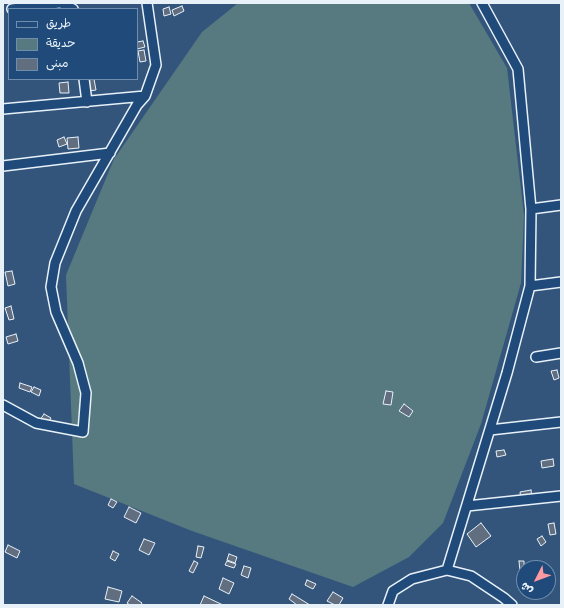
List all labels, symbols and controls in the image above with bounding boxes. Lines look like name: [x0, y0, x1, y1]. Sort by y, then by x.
legend: [8, 8, 138, 80]
text: طريق: [46, 18, 71, 32]
text: حديقة: [46, 38, 75, 52]
text: مبنى: [46, 58, 69, 72]
north arrow: [516, 560, 556, 600]
text: ش: [519, 579, 536, 596]

